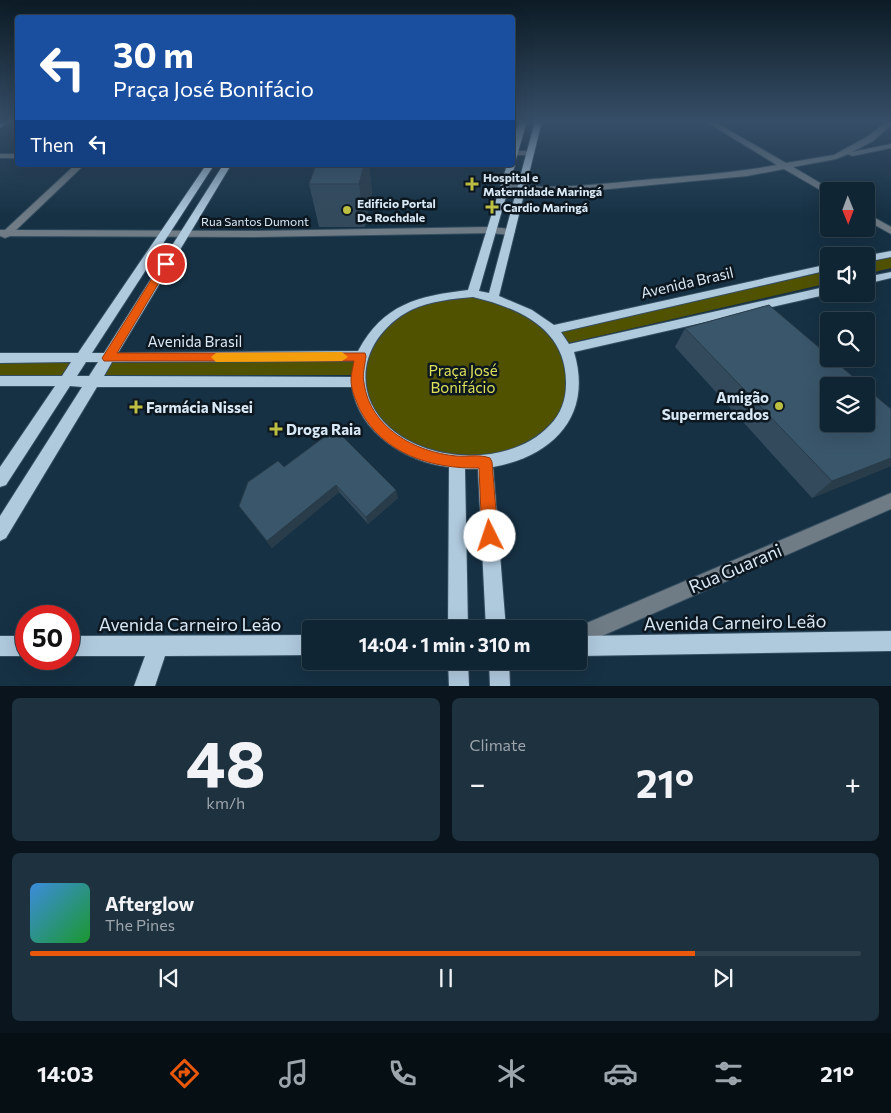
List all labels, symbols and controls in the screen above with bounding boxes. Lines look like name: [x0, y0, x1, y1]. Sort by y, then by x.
text: 30 m: [113, 32, 194, 75]
icon: left: [30, 35, 95, 100]
text: Praça José Bonifácio: [113, 75, 314, 102]
icon: left: [84, 130, 112, 158]
text: Then: [30, 133, 74, 156]
place label: Hospital e Maternidade Maringá: [483, 170, 602, 198]
marker: Hospital e Maternidade Maringá: [465, 177, 479, 191]
north arrow: [820, 182, 875, 238]
map controls: [820, 182, 875, 432]
place label: Edificio Portal De Rochdale: [357, 196, 436, 224]
marker: Cardio Maringá: [485, 200, 499, 214]
place label: Cardio Maringá: [503, 200, 588, 214]
marker: Edificio Portal De Rochdale: [341, 204, 353, 216]
street label: Rua Santos Dumont: [201, 214, 309, 228]
pin: [145, 243, 187, 285]
button: sound: [820, 247, 875, 302]
icon: arrive: [152, 250, 180, 278]
street label: Avenida Brasil: [639, 263, 735, 301]
button: search: [820, 312, 875, 367]
street label: Avenida Brasil: [148, 332, 242, 350]
park label: Praça José Bonifácio: [428, 361, 498, 396]
button: layers: [820, 377, 875, 432]
place label: Amigão Supermercados: [662, 388, 769, 423]
place label: Farmácia Nissei: [146, 398, 253, 416]
marker: Amigão Supermercados: [773, 400, 785, 412]
marker: Farmácia Nissei: [130, 401, 142, 413]
place label: Droga Raia: [286, 420, 361, 438]
marker: Droga Raia: [270, 423, 282, 435]
position arrow: [463, 509, 515, 561]
street label: Rua Guarani: [685, 539, 785, 597]
speed limit sign: 50: [15, 605, 80, 670]
street label: Avenida Carneiro Leão: [643, 609, 827, 635]
street label: Avenida Carneiro Leão: [99, 613, 281, 635]
text: 14:04 · 1 min · 310 m: [359, 633, 530, 656]
text: 48: [186, 721, 266, 800]
text: Climate: [470, 735, 526, 754]
text: 21°: [636, 759, 694, 806]
text: −: [470, 766, 485, 800]
text: +: [845, 766, 861, 800]
text: km/h: [206, 793, 245, 812]
text: Afterglow: [105, 892, 194, 915]
text: The Pines: [105, 915, 175, 934]
icon: previous: [155, 964, 183, 992]
icon: pause: [432, 964, 460, 992]
icon: next: [709, 964, 737, 992]
icon: directions: [167, 1056, 202, 1091]
icon: music: [276, 1056, 311, 1091]
icon: phone: [385, 1056, 420, 1091]
icon: climate: [494, 1056, 529, 1091]
icon: car: [603, 1056, 638, 1091]
icon: filters: [711, 1056, 746, 1091]
text: 14:03: [37, 1060, 93, 1087]
text: 21°: [820, 1060, 854, 1087]

